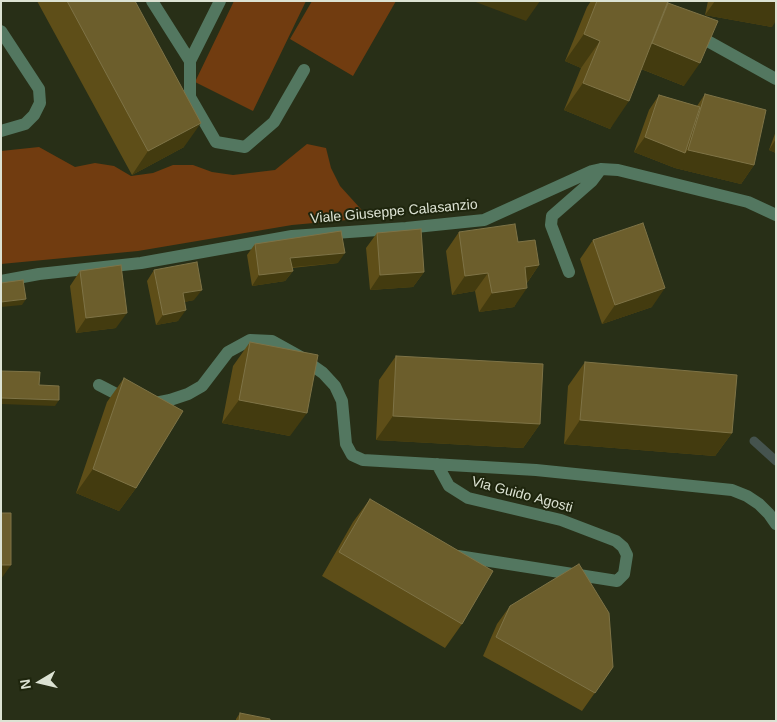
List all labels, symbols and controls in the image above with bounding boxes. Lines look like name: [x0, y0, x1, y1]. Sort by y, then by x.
street label: Viale Giuseppe Calasanzio: [310, 196, 478, 228]
street label: Via Guido Agosti: [470, 473, 574, 517]
north arrow: [15, 657, 65, 707]
text: N: [16, 678, 34, 691]

